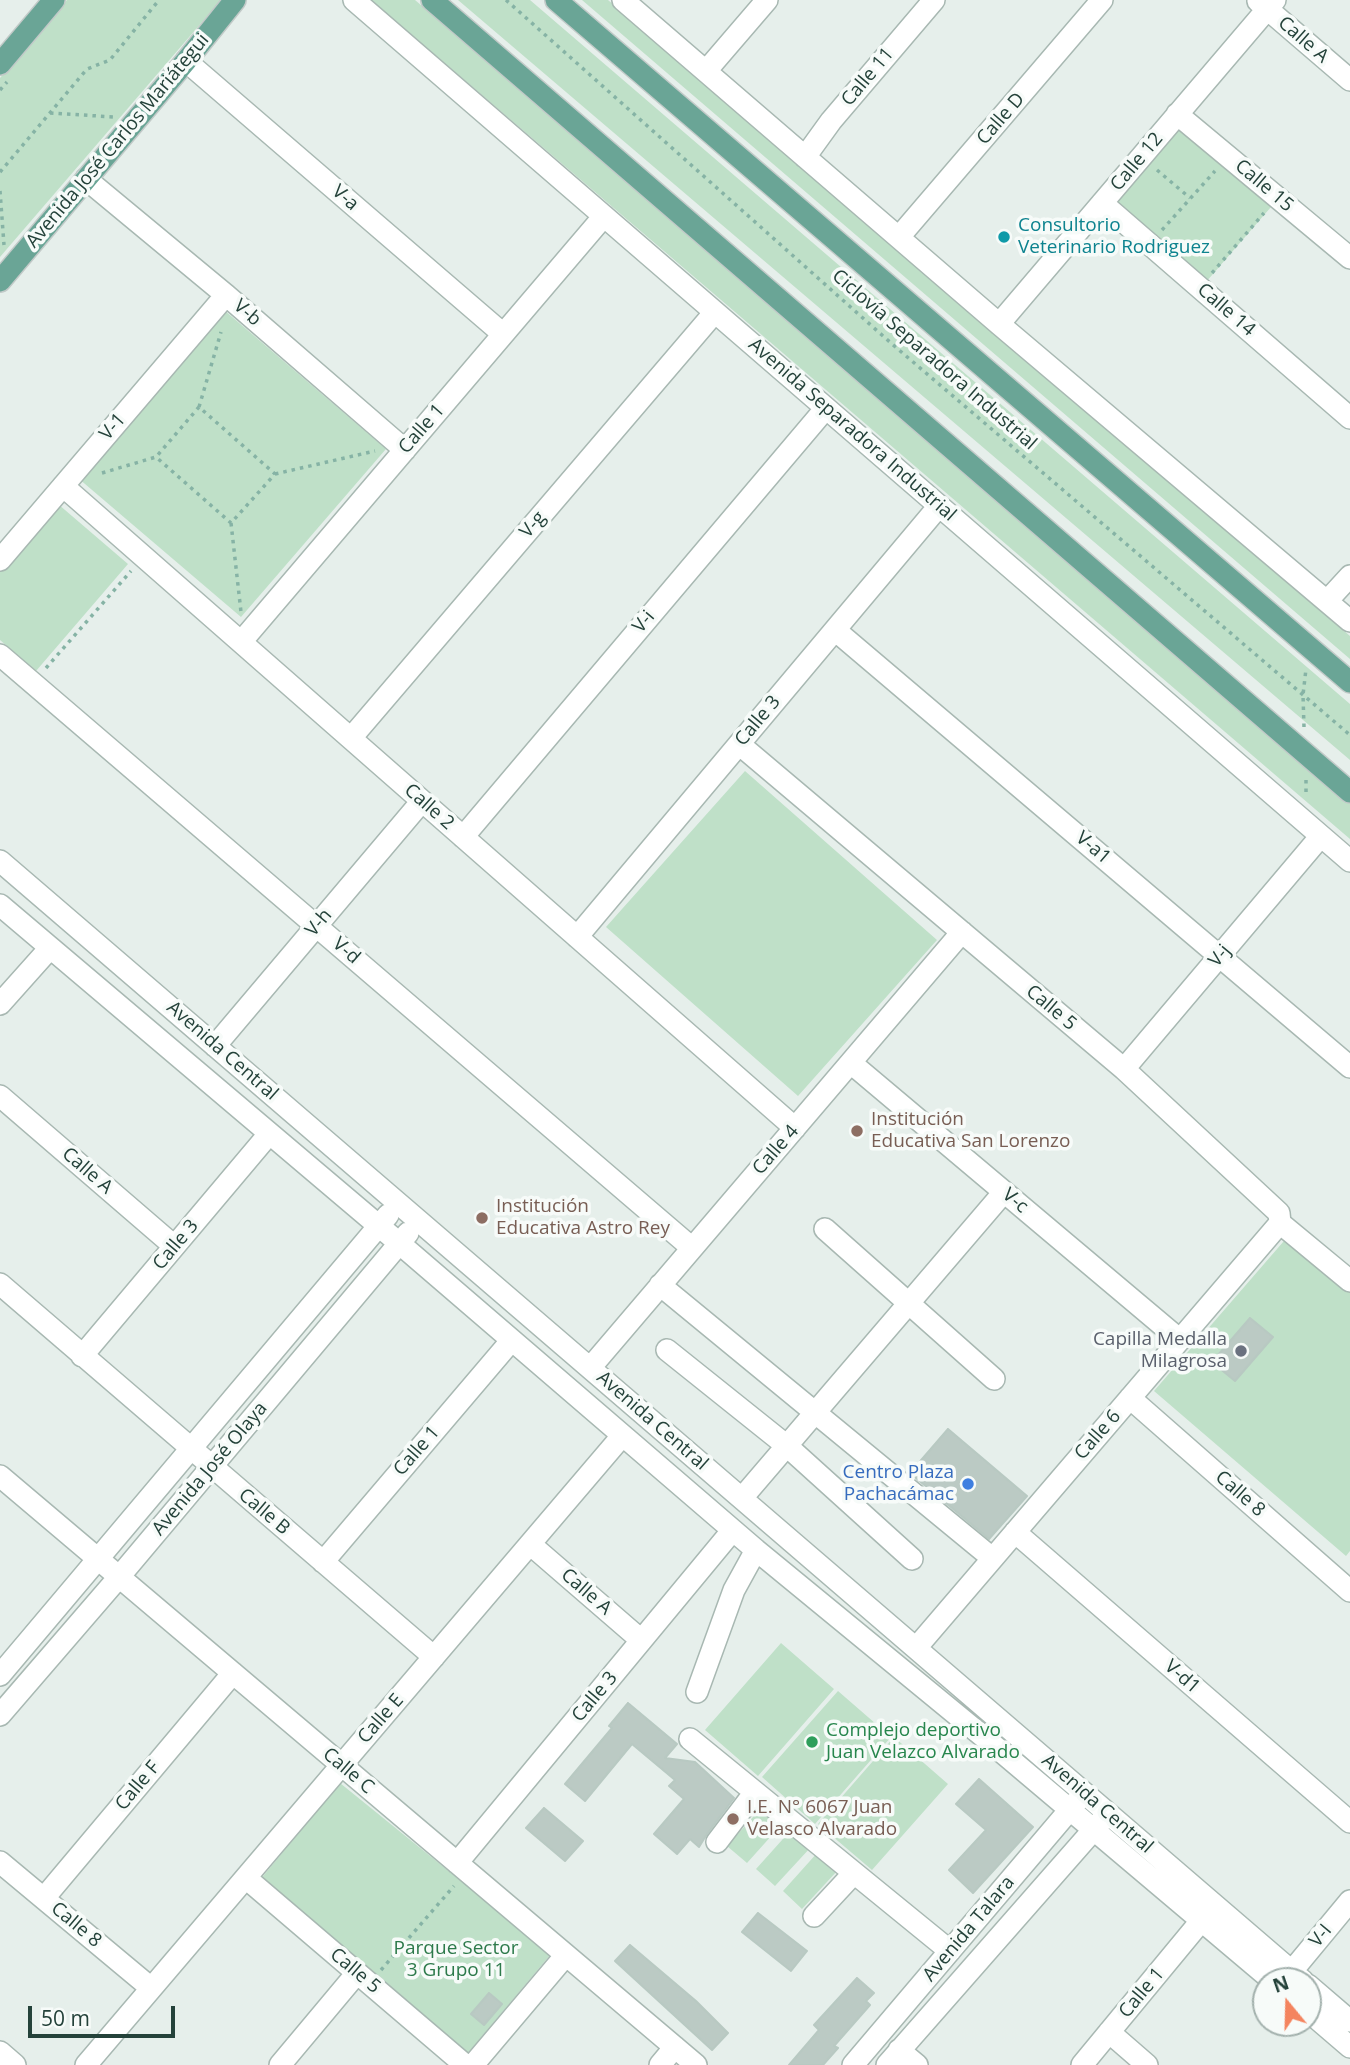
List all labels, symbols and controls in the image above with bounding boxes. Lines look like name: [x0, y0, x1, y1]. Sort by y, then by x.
street label: Calle A: [1273, 12, 1333, 68]
street label: Avenida José Carlos Mariátegui: [22, 29, 214, 253]
street label: Calle 11: [837, 43, 899, 111]
street label: Calle D: [972, 88, 1030, 150]
street label: Calle 12: [1106, 128, 1168, 196]
street label: Calle 15: [1230, 155, 1298, 217]
street label: V-a: [327, 180, 363, 216]
place label: Consultorio Veterinario Rodriguez: [1018, 215, 1210, 259]
marker: Consultorio Veterinario Rodriguez: [996, 229, 1012, 245]
street label: Ciclovía Separadora Industrial: [827, 265, 1041, 455]
street label: Calle 14: [1192, 279, 1260, 341]
street label: V-b: [229, 295, 265, 331]
street label: Avenida Separadora Industrial: [744, 334, 960, 526]
street label: Calle 1: [394, 399, 450, 459]
street label: V-1: [95, 409, 131, 445]
street label: V-g: [515, 507, 551, 543]
street label: V-i: [628, 606, 660, 638]
street label: Calle 3: [730, 691, 786, 751]
street label: Calle 2: [399, 779, 459, 835]
street label: V-a1: [1071, 827, 1115, 869]
street label: V-h: [301, 905, 337, 941]
street label: V-d: [328, 933, 364, 969]
street label: V-j: [1204, 940, 1236, 972]
street label: Calle 5: [1021, 980, 1081, 1036]
street label: Avenida Central: [162, 996, 282, 1106]
place label: Institución Educativa San Lorenzo: [871, 1109, 1070, 1153]
street label: Calle 4: [748, 1120, 804, 1180]
marker: Institución Educativa San Lorenzo: [849, 1123, 865, 1139]
street label: Calle A: [57, 1143, 117, 1199]
street label: V-c: [998, 1184, 1032, 1218]
place label: Institución Educativa Astro Rey: [496, 1196, 670, 1240]
marker: Institución Educativa Astro Rey: [474, 1210, 490, 1226]
street label: Calle 3: [148, 1215, 204, 1275]
place label: Capilla Medalla Milagrosa: [1093, 1329, 1227, 1373]
marker: Capilla Medalla Milagrosa: [1233, 1343, 1249, 1359]
street label: Avenida Central: [592, 1366, 712, 1476]
street label: Avenida José Olaya: [148, 1398, 272, 1540]
street label: Calle 6: [1070, 1405, 1126, 1465]
street label: Calle 1: [389, 1421, 445, 1481]
place label: Centro Plaza Pachacámac: [843, 1462, 954, 1506]
street label: Calle 8: [1210, 1466, 1270, 1522]
marker: Centro Plaza Pachacámac: [960, 1476, 976, 1492]
street label: Calle B: [234, 1484, 294, 1540]
street label: Calle A: [556, 1564, 616, 1620]
street label: V-d1: [1159, 1655, 1205, 1699]
street label: Calle 3: [567, 1667, 623, 1727]
street label: Calle E: [353, 1690, 409, 1748]
place label: Complejo deportivo Juan Velazco Alvarado: [826, 1720, 1020, 1764]
marker: Complejo deportivo Juan Velazco Alvarado: [804, 1734, 820, 1750]
street label: Calle C: [318, 1743, 378, 1799]
street label: Avenida Central: [1037, 1749, 1157, 1859]
street label: Calle F: [111, 1757, 165, 1815]
place label: I.E. N° 6067 Juan Velasco Alvarado: [747, 1797, 897, 1841]
marker: I.E. N° 6067 Juan Velasco Alvarado: [725, 1811, 741, 1827]
street label: Avenida Talara: [918, 1872, 1020, 1986]
street label: Calle 8: [46, 1897, 106, 1953]
street label: V-I: [1305, 1920, 1337, 1952]
park label: Parque Sector 3 Grupo 11: [394, 1938, 518, 1982]
street label: Calle 5: [325, 1943, 385, 1999]
street label: Calle 1: [1114, 1963, 1170, 2023]
north arrow: [1252, 1967, 1322, 2037]
text: N: [1269, 1969, 1292, 1999]
scale bar: [32, 1992, 178, 2036]
text: 50 m: [41, 2004, 90, 2032]

